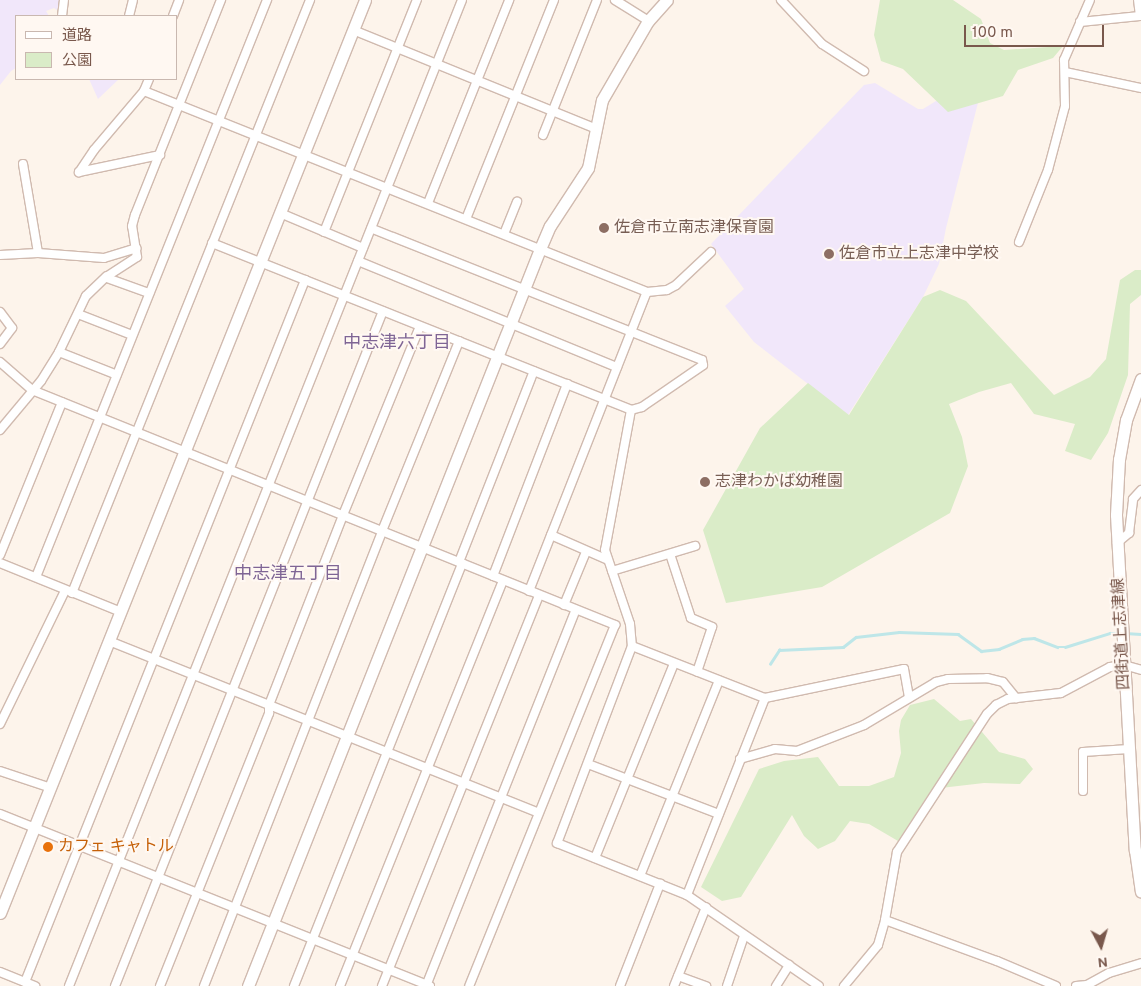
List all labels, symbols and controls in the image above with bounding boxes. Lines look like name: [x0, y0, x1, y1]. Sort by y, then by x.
legend: [15, 15, 178, 80]
scale bar: [966, 15, 1106, 47]
text: 100 m: [972, 24, 1013, 43]
text: 道路: [62, 27, 92, 46]
text: 公園: [62, 52, 92, 71]
place label: 佐倉市立南志津保育園: [614, 218, 774, 238]
marker: 佐倉市立南志津保育園: [598, 222, 610, 234]
place label: 佐倉市立上志津中学校: [839, 244, 999, 264]
marker: 佐倉市立上志津中学校: [823, 248, 835, 260]
district label: 中志津六丁目: [343, 333, 451, 355]
place label: 志津わかば幼稚園: [715, 472, 843, 492]
marker: 志津わかば幼稚園: [699, 476, 711, 488]
district label: 中志津五丁目: [234, 564, 342, 586]
street label: 四街道上志津線: [1109, 578, 1135, 690]
place label: カフェ キャトル: [58, 837, 174, 857]
marker: カフェ キャトル: [42, 841, 54, 853]
north arrow: [1076, 921, 1126, 971]
text: N: [1097, 952, 1109, 970]

